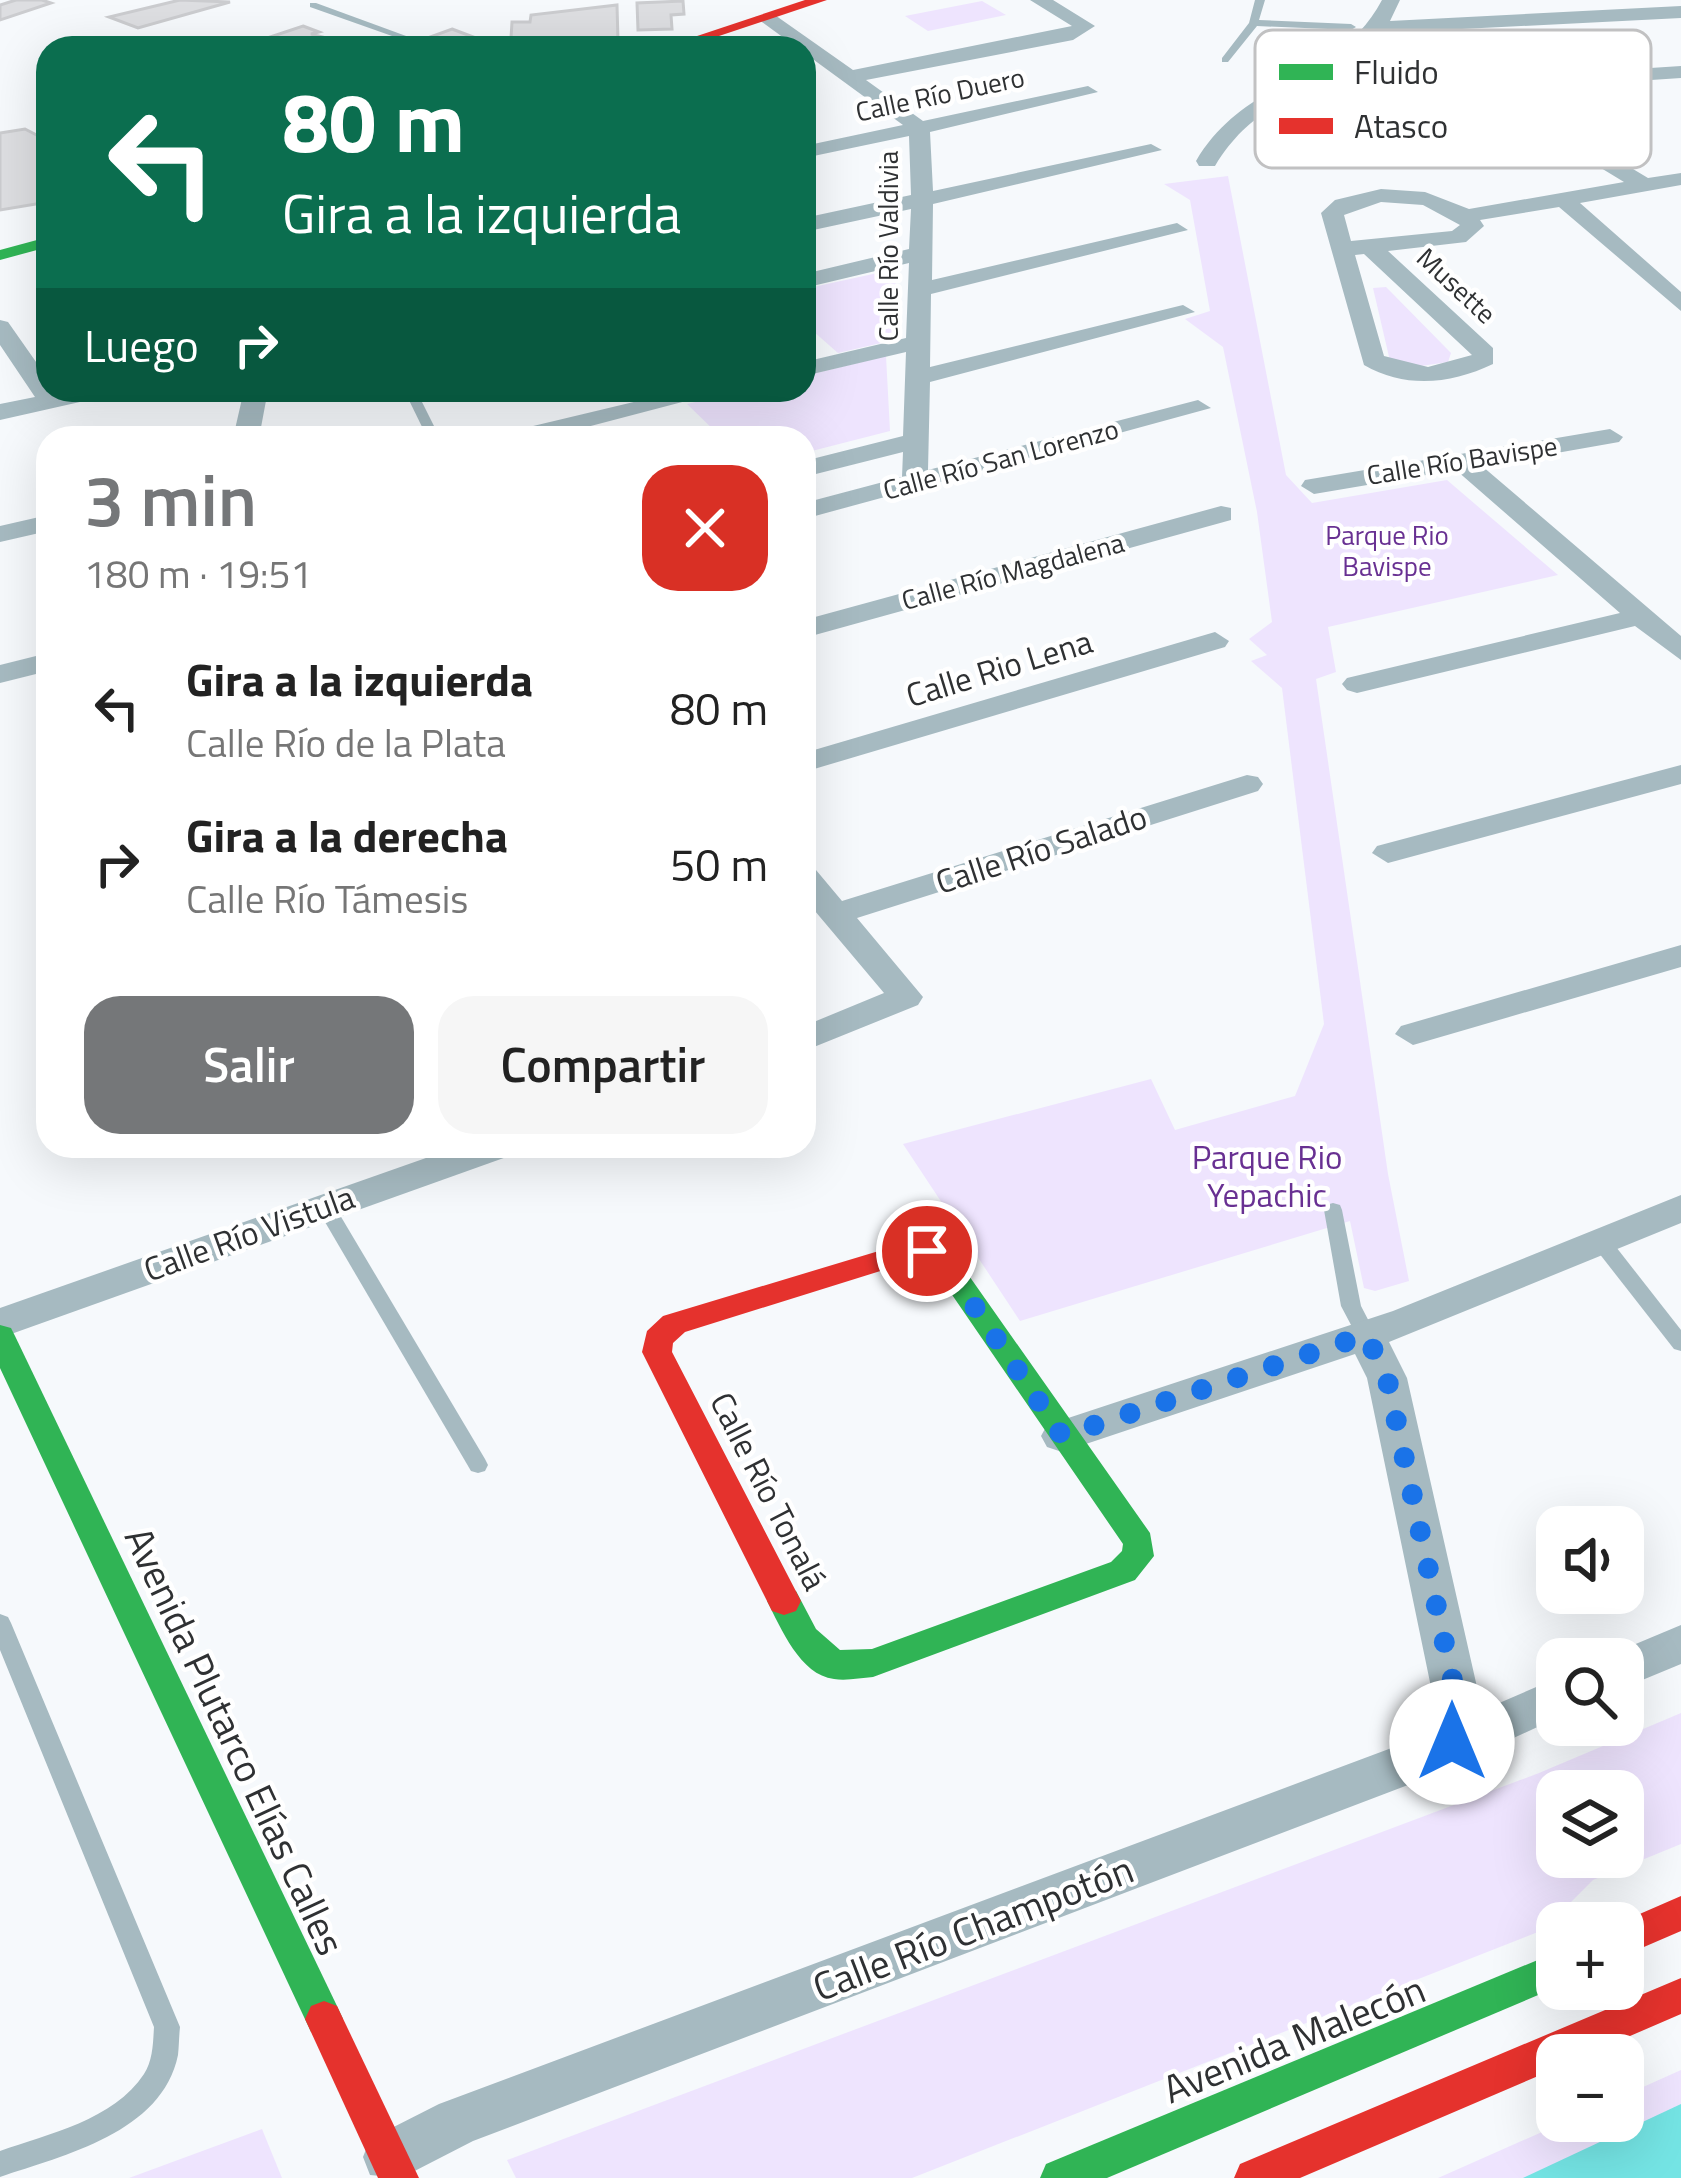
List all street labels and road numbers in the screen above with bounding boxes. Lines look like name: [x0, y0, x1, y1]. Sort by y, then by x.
street label: Calle Río Duero: [851, 56, 1028, 131]
street label: Calle Río Valdivia: [867, 150, 908, 341]
street label: Musette: [1408, 237, 1506, 333]
street label: Calle Río San Lorenzo: [878, 407, 1123, 510]
street label: Calle Río Bavispe: [1364, 424, 1560, 495]
street label: Calle Río Magdalena: [897, 521, 1129, 620]
street label: Calle Rio Lena: [900, 616, 1098, 720]
street label: Calle Río Salado: [929, 791, 1153, 907]
street label: Calle Río Vistula: [137, 1172, 361, 1294]
street label: Calle Río Tonalá: [698, 1383, 840, 1599]
street label: Avenida Plutarco Elías Calles: [110, 1517, 361, 1964]
street label: Calle Río Champotón: [804, 1839, 1142, 2016]
street label: Avenida Malecón: [1154, 1959, 1434, 2118]

